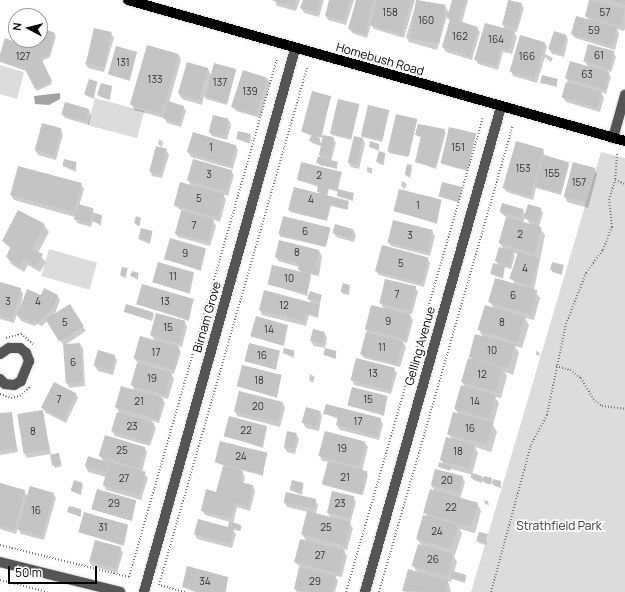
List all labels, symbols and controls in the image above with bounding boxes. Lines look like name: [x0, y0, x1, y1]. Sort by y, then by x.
house number: 158: [382, 7, 398, 19]
house number: 57: [600, 7, 610, 19]
north arrow: [8, 8, 48, 48]
house number: 160: [418, 15, 434, 27]
text: N: [9, 22, 25, 31]
house number: 59: [588, 25, 600, 37]
house number: 162: [452, 31, 468, 43]
house number: 164: [488, 34, 504, 46]
street label: Homebush Road: [334, 40, 426, 78]
house number: 61: [594, 50, 604, 62]
house number: 127: [16, 51, 30, 63]
house number: 166: [519, 51, 535, 63]
house number: 131: [116, 57, 130, 69]
house number: 63: [581, 69, 593, 81]
house number: 133: [148, 74, 162, 86]
house number: 137: [213, 77, 227, 89]
house number: 139: [242, 86, 258, 98]
house number: 1: [209, 142, 213, 154]
house number: 151: [451, 142, 465, 154]
house number: 153: [515, 163, 531, 175]
house number: 155: [544, 168, 560, 180]
house number: 3: [206, 169, 212, 181]
house number: 2: [316, 170, 322, 182]
house number: 157: [572, 177, 586, 189]
house number: 5: [196, 193, 202, 205]
house number: 4: [308, 194, 314, 206]
house number: 1: [416, 200, 420, 212]
house number: 7: [191, 220, 197, 232]
house number: 6: [302, 226, 308, 238]
house number: 2: [517, 229, 523, 241]
house number: 3: [407, 230, 413, 242]
house number: 8: [294, 247, 300, 259]
house number: 9: [182, 248, 188, 260]
house number: 5: [398, 258, 404, 270]
house number: 4: [522, 263, 528, 275]
house number: 11: [169, 271, 177, 283]
house number: 10: [284, 273, 294, 285]
street label: Birnam Grove: [190, 280, 224, 354]
house number: 7: [394, 289, 400, 301]
house number: 6: [510, 290, 516, 302]
house number: 3: [5, 296, 11, 308]
house number: 4: [35, 296, 41, 308]
house number: 13: [160, 296, 170, 308]
house number: 12: [279, 300, 289, 312]
street label: Gelling Avenue: [402, 305, 438, 387]
house number: 9: [385, 316, 391, 328]
house number: 5: [62, 317, 68, 329]
house number: 8: [499, 317, 505, 329]
house number: 15: [163, 322, 173, 334]
house number: 14: [264, 324, 274, 336]
house number: 11: [378, 342, 386, 354]
house number: 10: [487, 345, 497, 357]
house number: 17: [152, 347, 160, 359]
house number: 16: [257, 350, 267, 362]
house number: 6: [70, 357, 76, 369]
house number: 13: [368, 368, 378, 380]
house number: 12: [477, 369, 487, 381]
house number: 19: [147, 373, 157, 385]
house number: 18: [254, 375, 264, 387]
house number: 7: [56, 394, 62, 406]
house number: 15: [363, 394, 373, 406]
house number: 21: [134, 396, 144, 408]
house number: 14: [470, 396, 480, 408]
house number: 20: [252, 401, 264, 413]
house number: 17: [354, 416, 362, 428]
house number: 23: [126, 421, 138, 433]
house number: 16: [465, 423, 475, 435]
house number: 22: [240, 425, 252, 437]
house number: 8: [30, 426, 36, 438]
house number: 19: [337, 443, 347, 455]
house number: 25: [116, 445, 128, 457]
house number: 18: [453, 446, 463, 458]
house number: 24: [235, 451, 247, 463]
house number: 21: [340, 472, 350, 484]
house number: 27: [119, 473, 129, 485]
house number: 20: [441, 475, 453, 487]
house number: 29: [108, 498, 120, 510]
house number: 23: [334, 498, 346, 510]
house number: 22: [445, 502, 457, 514]
house number: 16: [31, 505, 41, 517]
park label: Strathfield Park: [516, 519, 602, 533]
house number: 31: [98, 522, 108, 534]
house number: 25: [320, 522, 332, 534]
house number: 24: [431, 526, 443, 538]
house number: 27: [315, 550, 325, 562]
house number: 26: [427, 554, 439, 566]
scale bar: [10, 558, 99, 584]
text: 50 m: [15, 564, 42, 581]
house number: 34: [199, 576, 211, 588]
house number: 29: [309, 576, 321, 588]

